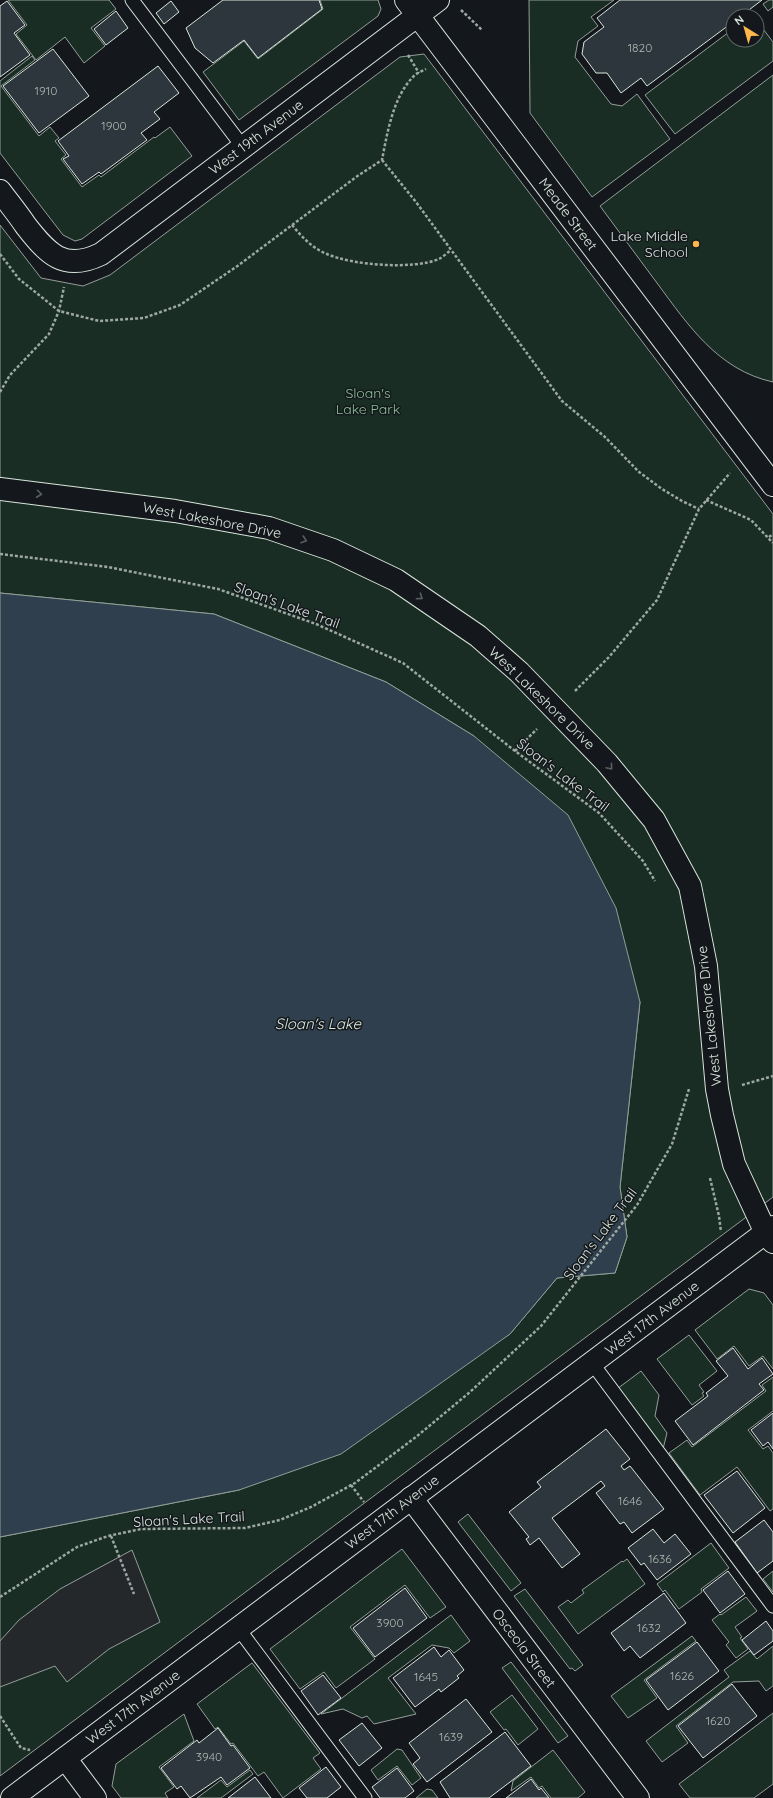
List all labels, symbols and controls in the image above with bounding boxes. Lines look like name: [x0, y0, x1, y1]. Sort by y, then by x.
north arrow: [725, 8, 765, 48]
text: N: [732, 12, 746, 28]
house number: 1820: [628, 40, 652, 55]
house number: 1910: [35, 83, 57, 98]
street label: West 19th Avenue: [205, 96, 307, 178]
house number: 1900: [101, 118, 127, 133]
street label: Meade Street: [535, 174, 601, 254]
place label: Lake Middle School: [611, 227, 688, 261]
marker: Lake Middle School: [691, 239, 701, 249]
park label: Sloan's Lake Park: [336, 384, 400, 418]
one-way arrow: [36, 489, 42, 498]
street label: West Lakeshore Drive: [141, 498, 283, 542]
one-way arrow: [300, 535, 307, 544]
street label: Sloan's Lake Trail: [232, 577, 342, 633]
one-way arrow: [416, 592, 423, 600]
street label: West Lakeshore Drive: [485, 643, 599, 753]
street label: Sloan's Lake Trail: [513, 734, 613, 816]
one-way arrow: [606, 762, 613, 769]
street label: West Lakeshore Drive: [693, 945, 725, 1087]
water label: Sloan's Lake: [275, 1014, 361, 1033]
street label: Sloan's Lake Trail: [559, 1184, 641, 1284]
street label: West 17th Avenue: [601, 1277, 703, 1359]
street label: West 17th Avenue: [341, 1471, 443, 1553]
house number: 1646: [618, 1493, 642, 1508]
street label: Sloan's Lake Trail: [133, 1507, 245, 1531]
house number: 1636: [648, 1551, 672, 1566]
street label: Osceola Street: [488, 1605, 560, 1691]
house number: 3900: [376, 1615, 404, 1630]
house number: 1632: [637, 1620, 661, 1635]
street label: West 17th Avenue: [82, 1666, 184, 1748]
house number: 1626: [670, 1668, 695, 1683]
house number: 1645: [414, 1669, 438, 1684]
house number: 1620: [706, 1713, 730, 1728]
house number: 1639: [439, 1729, 463, 1744]
house number: 3940: [196, 1749, 222, 1764]

